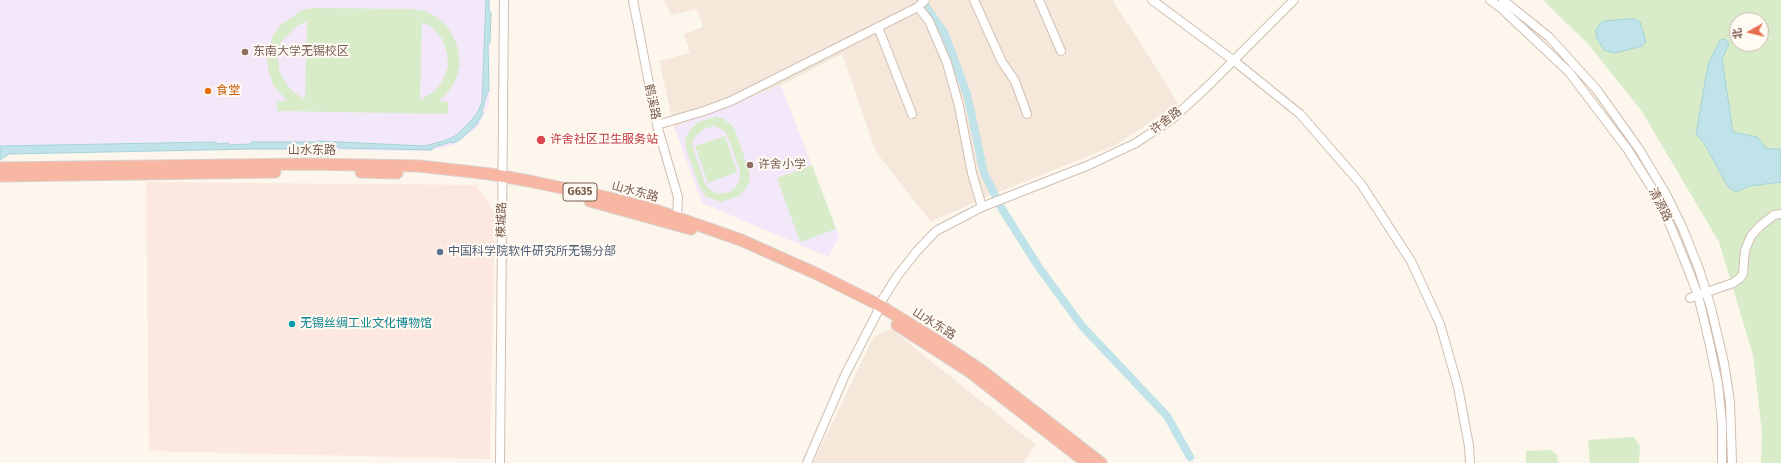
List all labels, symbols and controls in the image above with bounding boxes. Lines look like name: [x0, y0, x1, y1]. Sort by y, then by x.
north arrow: [1729, 12, 1769, 52]
text: 北: [1730, 27, 1745, 40]
place label: 东南大学无锡校区: [253, 45, 349, 59]
marker: 东南大学无锡校区: [240, 47, 250, 57]
street label: 鹤溪路: [641, 83, 663, 121]
place label: 食堂: [216, 84, 240, 98]
marker: 食堂: [203, 86, 213, 96]
street label: 许舍路: [1147, 104, 1185, 138]
place label: 许舍社区卫生服务站: [550, 133, 658, 147]
marker: 许舍社区卫生服务站: [535, 134, 547, 146]
street label: 山水东路: [288, 144, 336, 158]
place label: 许舍小学: [758, 158, 806, 172]
marker: 许舍小学: [745, 160, 755, 170]
street label: 山水东路: [610, 179, 660, 205]
road number: G635: [563, 183, 597, 201]
street label: 清源路: [1645, 186, 1675, 224]
street label: 楝城路: [494, 202, 510, 238]
place label: 中国科学院软件研究所无锡分部: [448, 245, 616, 259]
marker: 中国科学院软件研究所无锡分部: [435, 247, 445, 257]
street label: 山水东路: [910, 305, 958, 343]
place label: 无锡丝绸工业文化博物馆: [300, 317, 432, 331]
marker: 无锡丝绸工业文化博物馆: [287, 319, 297, 329]

